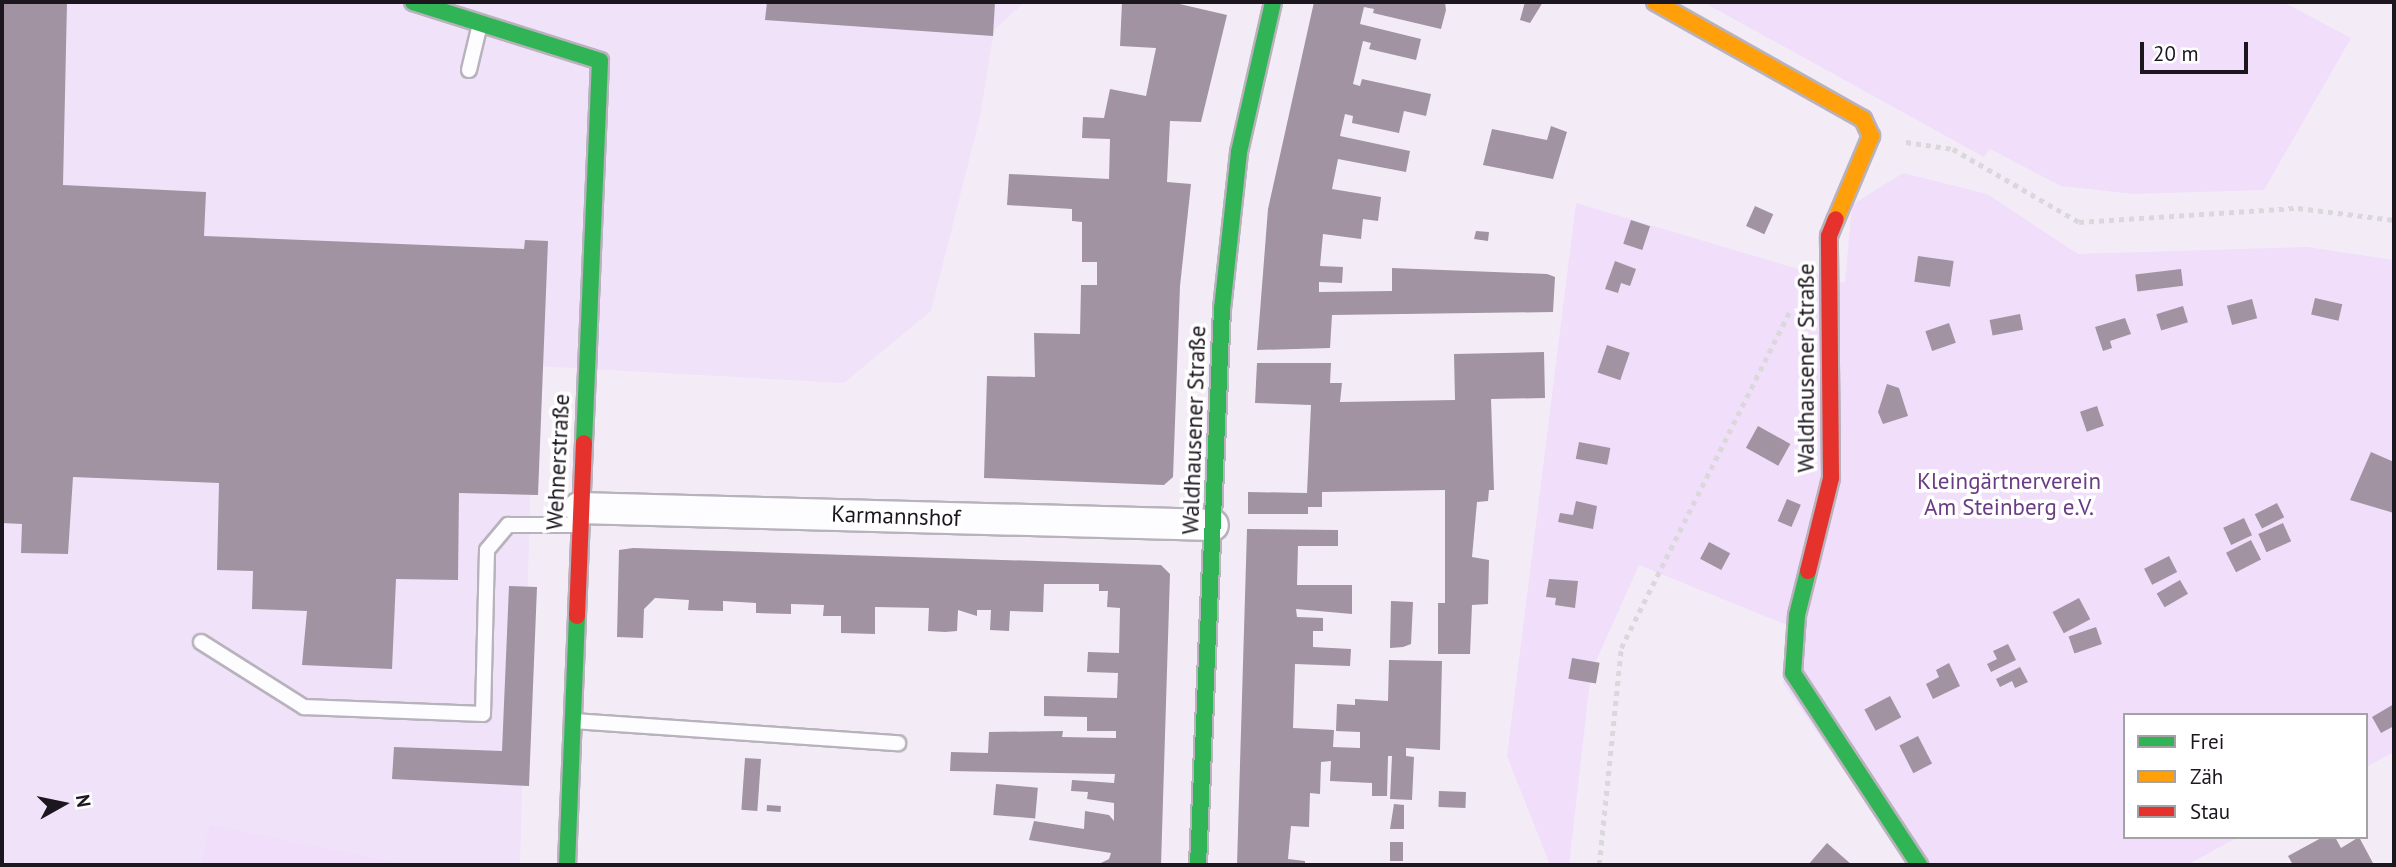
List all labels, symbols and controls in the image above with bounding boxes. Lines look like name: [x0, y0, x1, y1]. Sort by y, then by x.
scale bar: [2144, 28, 2252, 72]
text: 20 m: [2153, 40, 2199, 67]
street label: Waldhausener Straße: [1792, 263, 1820, 473]
street label: Waldhausener Straße: [1177, 325, 1211, 535]
street label: Wehnerstraße: [541, 393, 575, 531]
park label: Kleingärtnerverein Am Steinberg e.V.: [1917, 467, 2101, 521]
street label: Karmannshof: [831, 500, 961, 532]
legend: [2123, 713, 2368, 839]
text: Frei: [2190, 728, 2224, 755]
text: Zäh: [2190, 763, 2223, 790]
north arrow: [28, 769, 98, 839]
text: N: [71, 793, 97, 809]
text: Stau: [2190, 798, 2230, 825]

